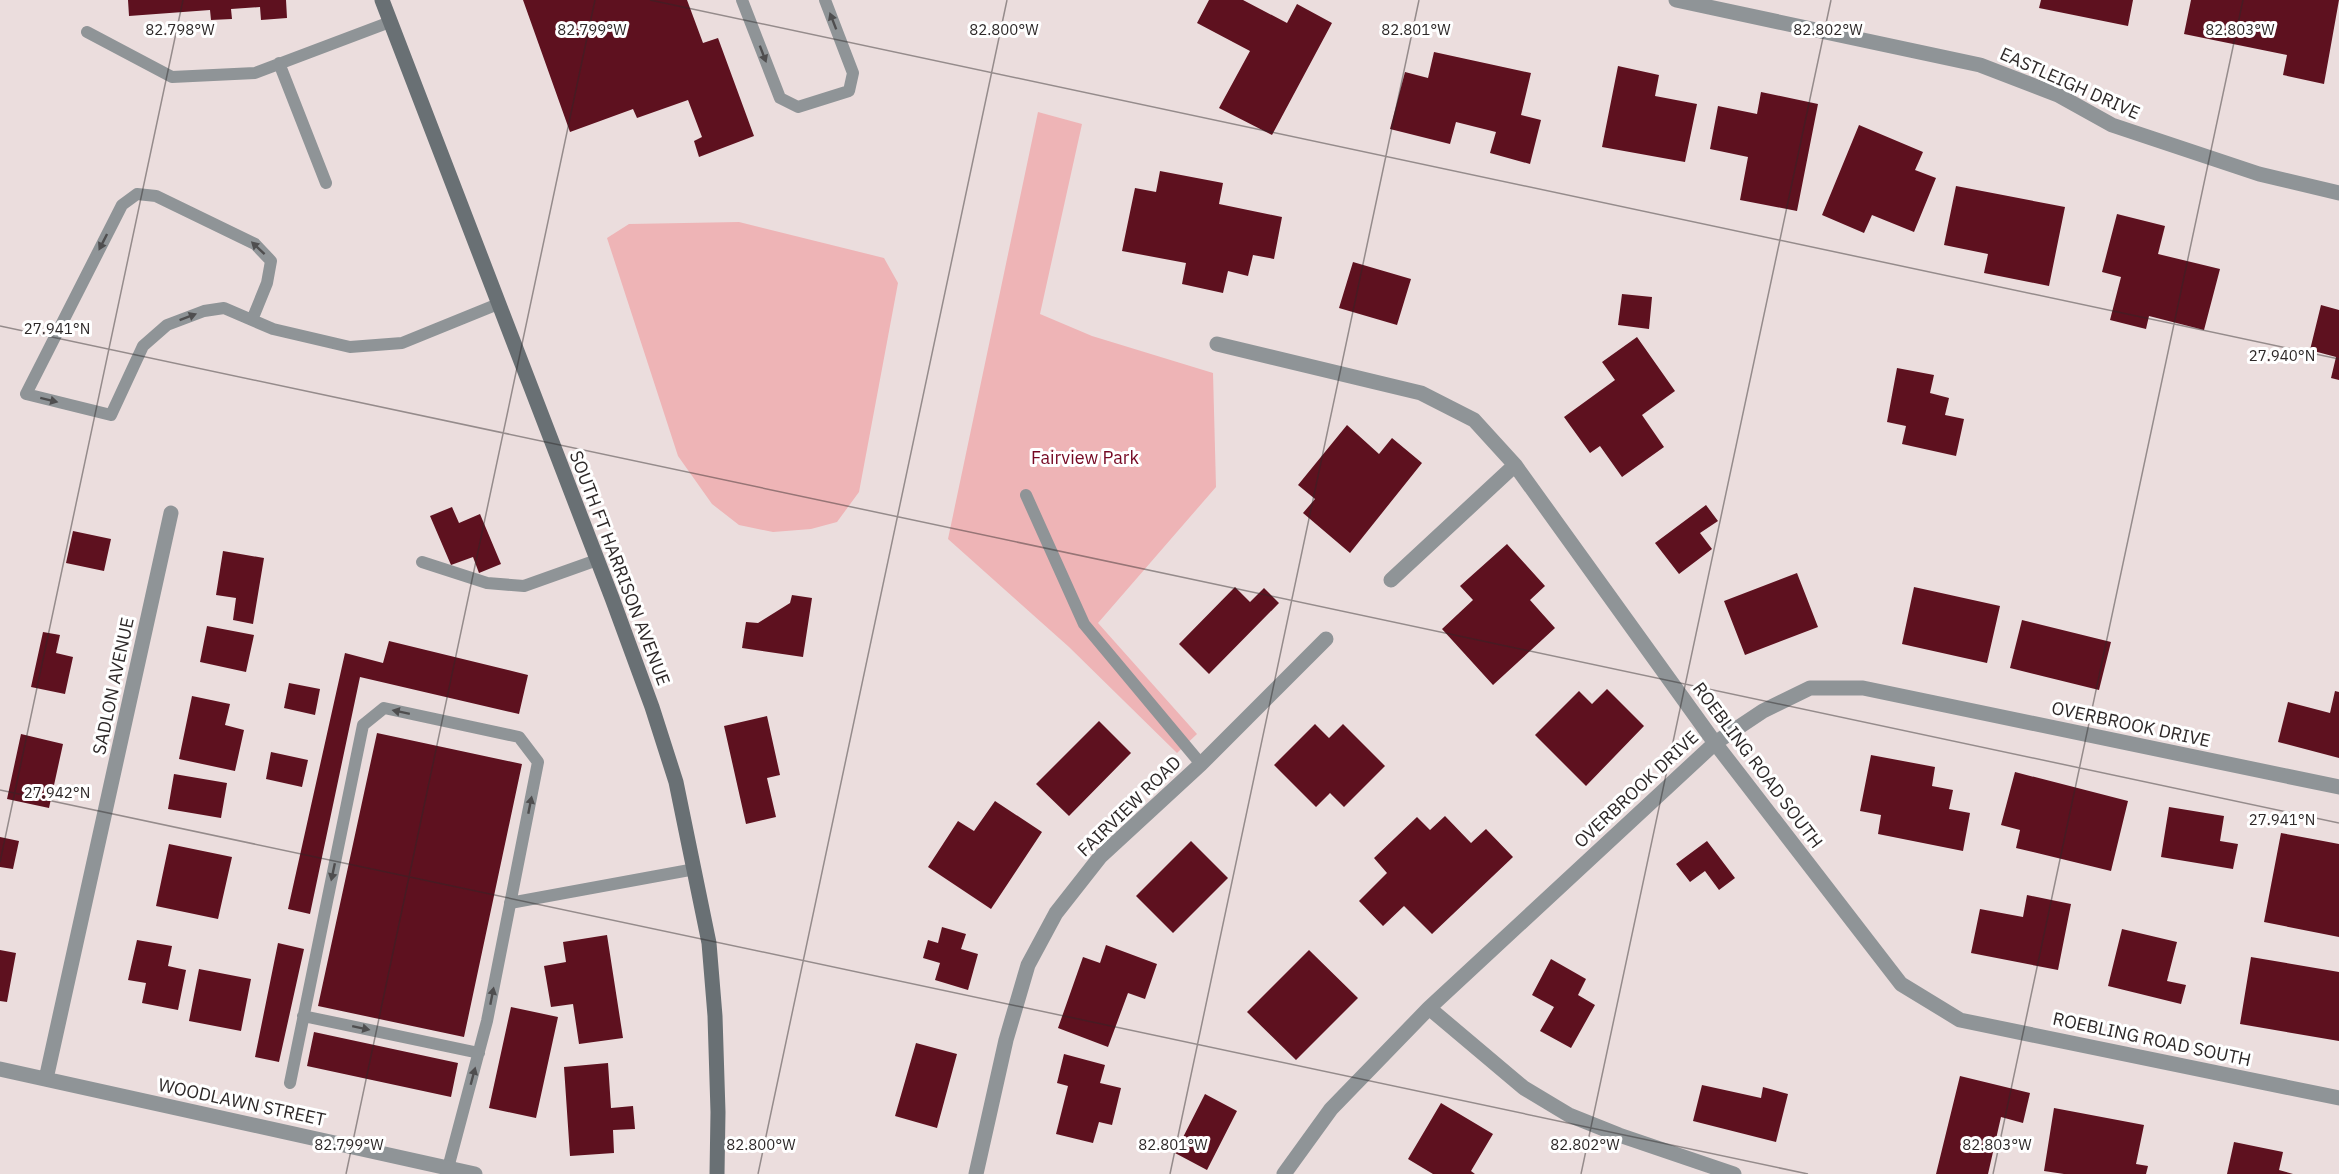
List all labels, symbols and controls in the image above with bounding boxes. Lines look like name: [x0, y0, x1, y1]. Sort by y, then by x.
one-way arrow: [828, 12, 837, 30]
text: 82.798°W: [145, 20, 215, 39]
text: 82.799°W: [557, 20, 627, 39]
text: 82.800°W: [969, 20, 1039, 39]
text: 82.801°W: [1381, 20, 1451, 39]
text: 82.802°W: [1793, 20, 1863, 39]
text: 82.803°W: [2205, 20, 2275, 39]
street label: EASTLEIGH DRIVE: [1996, 42, 2144, 124]
one-way arrow: [759, 46, 769, 64]
one-way arrow: [98, 233, 108, 250]
one-way arrow: [252, 242, 266, 256]
one-way arrow: [180, 311, 198, 321]
text: 27.941°N: [24, 319, 90, 338]
text: 27.940°N: [2249, 346, 2315, 365]
one-way arrow: [40, 396, 59, 406]
park label: Fairview Park: [1031, 446, 1139, 469]
street label: SOUTH FT HARRISON AVENUE: [565, 447, 675, 689]
street label: SADLON AVENUE: [87, 615, 139, 757]
street label: ROEBLING ROAD SOUTH: [1688, 677, 1828, 853]
street label: OVERBROOK DRIVE: [2049, 696, 2213, 752]
one-way arrow: [392, 707, 411, 716]
street label: OVERBROOK DRIVE: [1569, 725, 1703, 853]
street label: FAIRVIEW ROAD: [1072, 751, 1186, 861]
text: 27.942°N: [24, 783, 90, 802]
one-way arrow: [526, 795, 535, 814]
text: 27.941°N: [2249, 810, 2315, 829]
one-way arrow: [328, 863, 337, 882]
one-way arrow: [488, 986, 497, 1005]
street label: ROEBLING ROAD SOUTH: [2051, 1007, 2253, 1071]
one-way arrow: [351, 1024, 370, 1033]
one-way arrow: [469, 1067, 478, 1085]
street label: WOODLAWN STREET: [156, 1073, 328, 1131]
text: 82.799°W: [314, 1135, 384, 1154]
text: 82.800°W: [726, 1135, 796, 1154]
text: 82.801°W: [1138, 1135, 1208, 1154]
text: 82.802°W: [1550, 1135, 1620, 1154]
text: 82.803°W: [1962, 1135, 2032, 1154]

